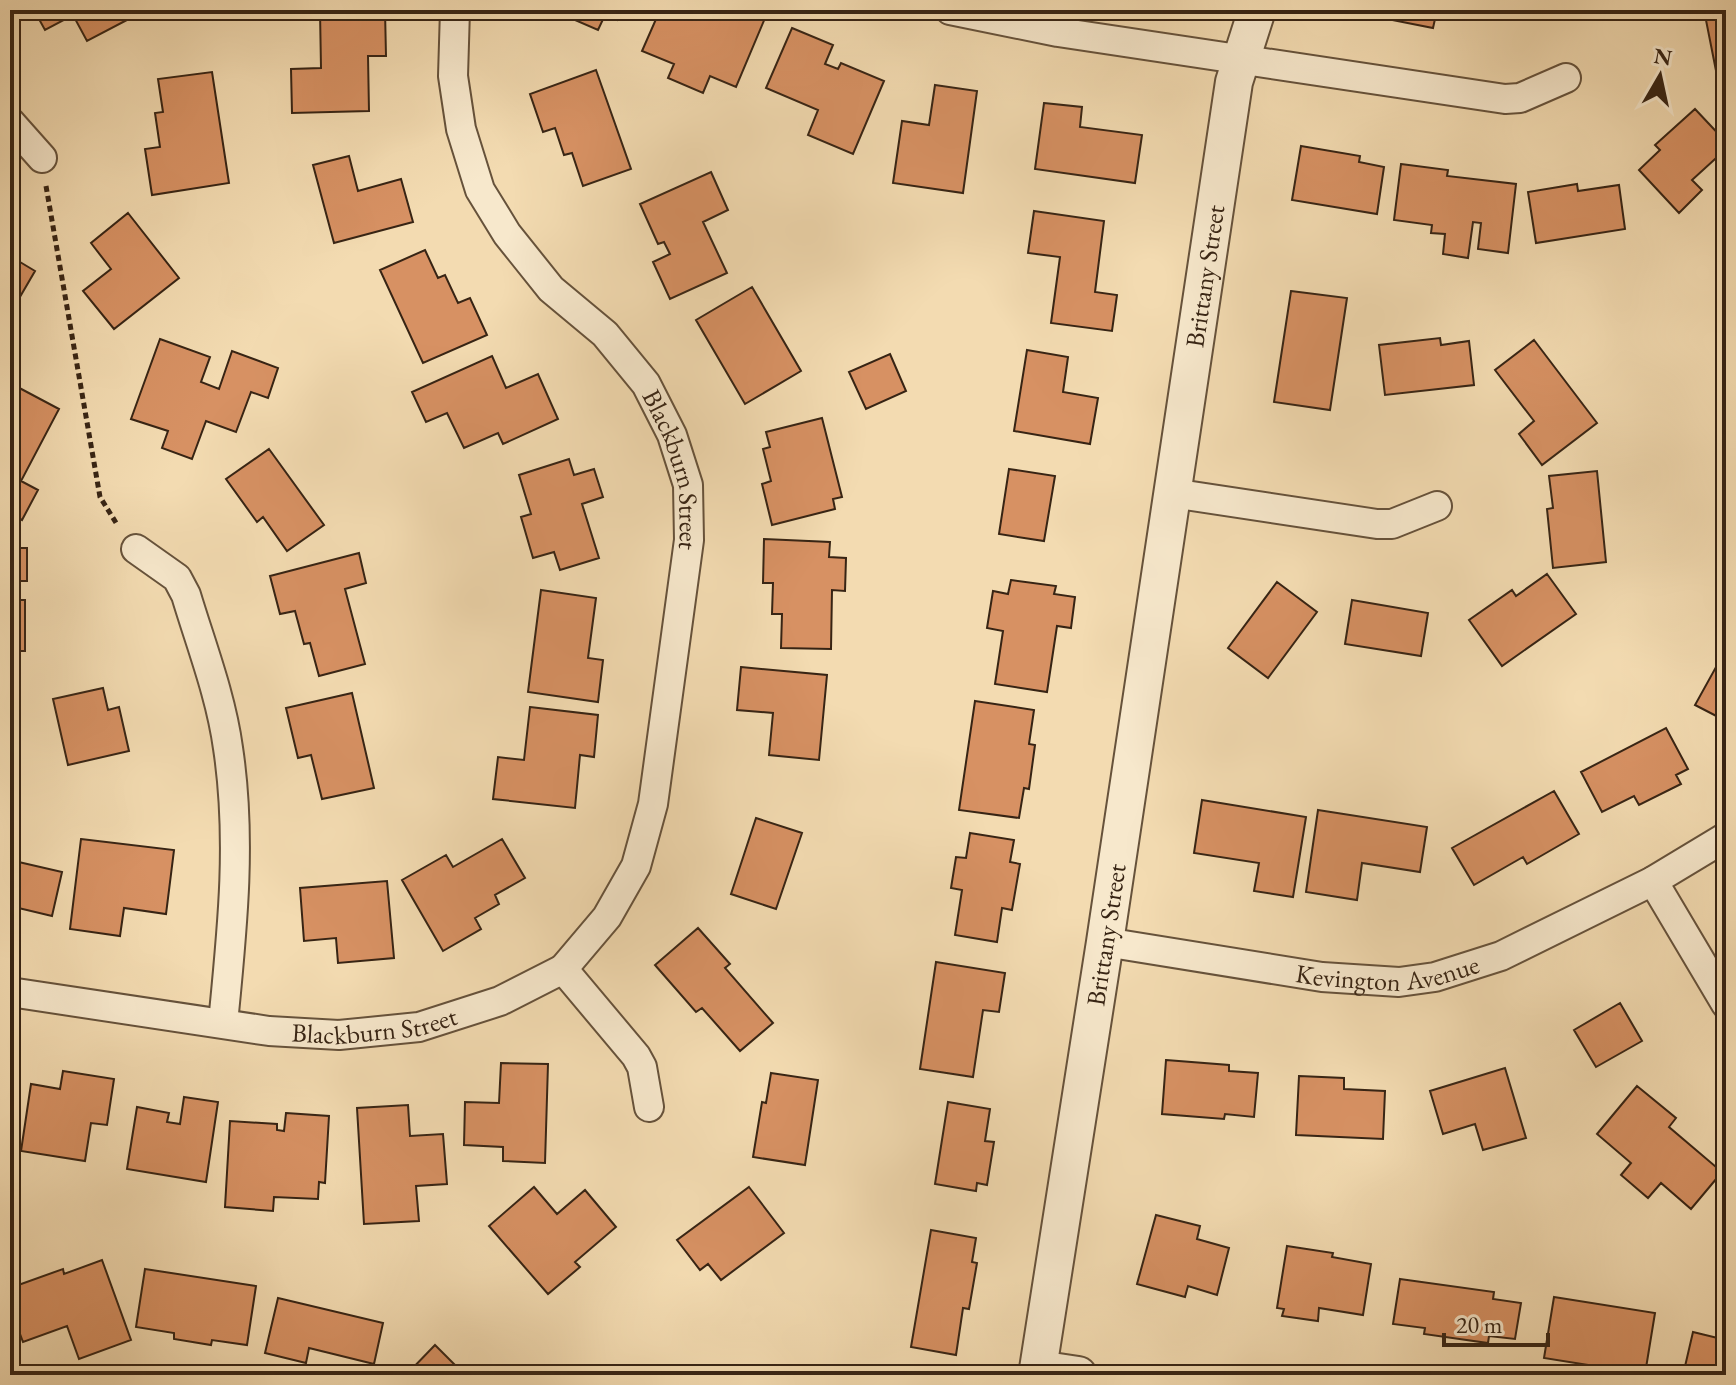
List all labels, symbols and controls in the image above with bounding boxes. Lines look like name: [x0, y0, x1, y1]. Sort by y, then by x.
north arrow: [1620, 36, 1700, 116]
text: N: [1652, 41, 1674, 72]
street label: Brittany Street: [1177, 203, 1232, 350]
street label: Blackburn Street: [635, 384, 706, 552]
street label: Brittany Street: [1078, 861, 1134, 1008]
street label: Kevington Avenue: [1293, 947, 1483, 999]
street label: Blackburn Street: [291, 999, 461, 1052]
scale bar: [1444, 1297, 1548, 1347]
text: 20 m: [1456, 1309, 1503, 1340]

